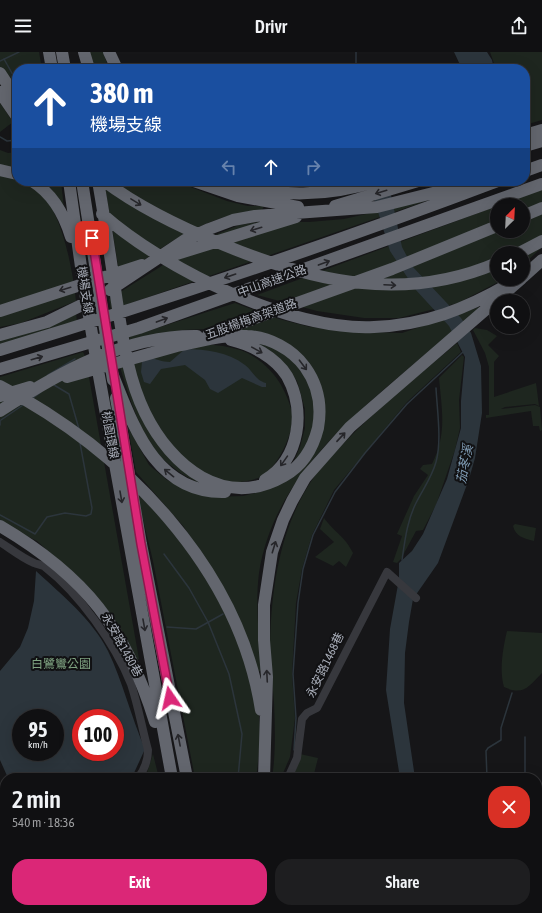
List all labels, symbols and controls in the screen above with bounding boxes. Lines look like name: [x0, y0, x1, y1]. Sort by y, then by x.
icon: menu: [12, 15, 34, 37]
icon: share: [508, 15, 530, 37]
text: Drivr: [255, 16, 287, 37]
text: 380 m: [90, 77, 153, 109]
icon: ahead: [24, 80, 76, 132]
text: 機場支線: [90, 114, 162, 135]
icon: left: [218, 156, 240, 178]
icon: ahead: [260, 156, 282, 178]
icon: right: [302, 156, 324, 178]
one-way arrow: [375, 189, 388, 196]
north arrow: [490, 198, 530, 238]
map controls: [490, 198, 530, 334]
one-way arrow: [130, 199, 142, 207]
pin: [75, 221, 109, 255]
one-way arrow: [250, 226, 263, 233]
icon: arrive: [81, 227, 103, 249]
button: sound: [490, 246, 530, 286]
one-way arrow: [317, 258, 329, 266]
street label: 中山高速公路: [236, 262, 308, 300]
street label: 機場支線: [74, 265, 96, 315]
one-way arrow: [223, 273, 236, 280]
one-way arrow: [383, 281, 396, 288]
one-way arrow: [60, 285, 72, 293]
button: search: [490, 294, 530, 334]
street label: 五股楊梅高架道路: [203, 296, 299, 342]
one-way arrow: [155, 316, 167, 324]
one-way arrow: [251, 347, 263, 354]
one-way arrow: [31, 354, 44, 361]
one-way arrow: [299, 359, 308, 370]
street label: 桃園環線: [99, 410, 121, 460]
one-way arrow: [336, 432, 345, 442]
water label: 茄苳溪: [453, 442, 476, 485]
one-way arrow: [280, 456, 288, 467]
one-way arrow: [164, 468, 175, 477]
one-way arrow: [117, 490, 125, 503]
one-way arrow: [271, 540, 278, 553]
street label: 永安路1480巷: [99, 611, 145, 679]
one-way arrow: [140, 618, 148, 631]
street label: 永安路1468巷: [303, 630, 347, 700]
park label: 白鷺鸞公園: [31, 657, 91, 671]
one-way arrow: [263, 670, 270, 683]
position arrow: [149, 677, 191, 719]
speed limit sign: 100: [72, 709, 124, 761]
text: 95: [29, 718, 47, 741]
one-way arrow: [174, 734, 182, 747]
text: km/h: [28, 739, 48, 750]
text: 2 min: [12, 786, 61, 813]
button: close: [488, 786, 530, 828]
text: 540 m · 18:36: [12, 815, 75, 830]
button: Exit: [12, 859, 267, 905]
button: Share: [275, 859, 530, 905]

